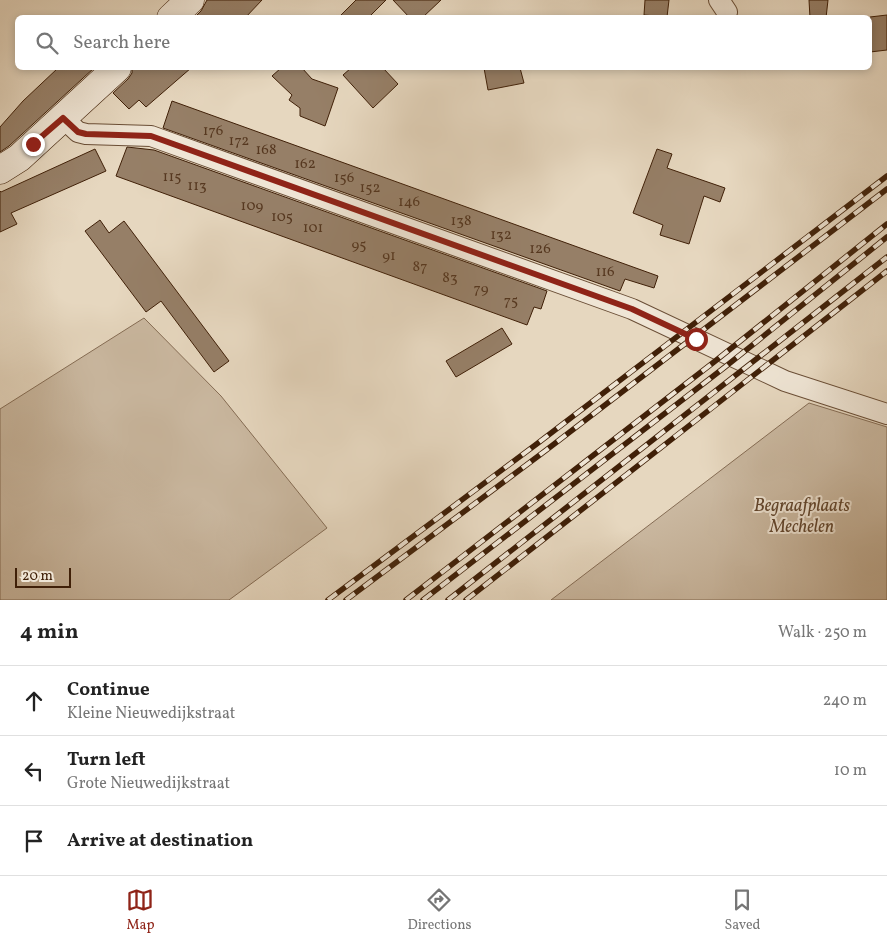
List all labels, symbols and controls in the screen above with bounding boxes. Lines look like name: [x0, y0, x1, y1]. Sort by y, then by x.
search box: [15, 15, 872, 70]
icon: search: [33, 29, 61, 57]
text: Search here: [73, 30, 170, 56]
house number: 176: [203, 121, 223, 142]
house number: 172: [229, 131, 249, 152]
route end: [22, 133, 45, 156]
house number: 168: [255, 140, 277, 161]
house number: 162: [294, 154, 316, 175]
house number: 115: [163, 167, 181, 188]
house number: 156: [334, 168, 354, 189]
house number: 113: [187, 176, 207, 197]
house number: 152: [359, 178, 381, 199]
house number: 146: [398, 192, 420, 213]
house number: 109: [241, 196, 264, 217]
house number: 105: [271, 207, 293, 228]
house number: 138: [450, 211, 472, 232]
house number: 101: [303, 218, 323, 239]
house number: 132: [490, 225, 512, 246]
house number: 95: [352, 235, 366, 256]
house number: 126: [529, 239, 551, 260]
house number: 91: [382, 246, 396, 267]
house number: 87: [413, 257, 427, 278]
house number: 116: [595, 262, 615, 283]
house number: 83: [442, 268, 458, 289]
house number: 79: [474, 279, 489, 300]
house number: 75: [504, 291, 518, 312]
route start: [685, 328, 708, 351]
park label: Begraafplaats Mechelen: [754, 494, 851, 540]
scale bar: [15, 565, 71, 588]
text: 20 m: [22, 567, 53, 586]
text: 4 min: [20, 618, 79, 647]
text: Walk · 250 m: [778, 622, 867, 644]
text: Continue: [67, 677, 150, 703]
icon: ahead: [20, 687, 48, 715]
text: 240 m: [823, 690, 867, 712]
text: Kleine Nieuwedijkstraat: [67, 703, 235, 725]
text: Turn left: [67, 747, 146, 773]
icon: left: [20, 757, 48, 785]
text: 10 m: [834, 760, 867, 782]
text: Grote Nieuwedijkstraat: [67, 773, 230, 795]
icon: arrive: [20, 827, 48, 855]
text: Arrive at destination: [67, 828, 253, 854]
tab: Map: [126, 886, 154, 935]
tab: Directions: [407, 886, 472, 935]
tab: Saved: [724, 886, 761, 935]

